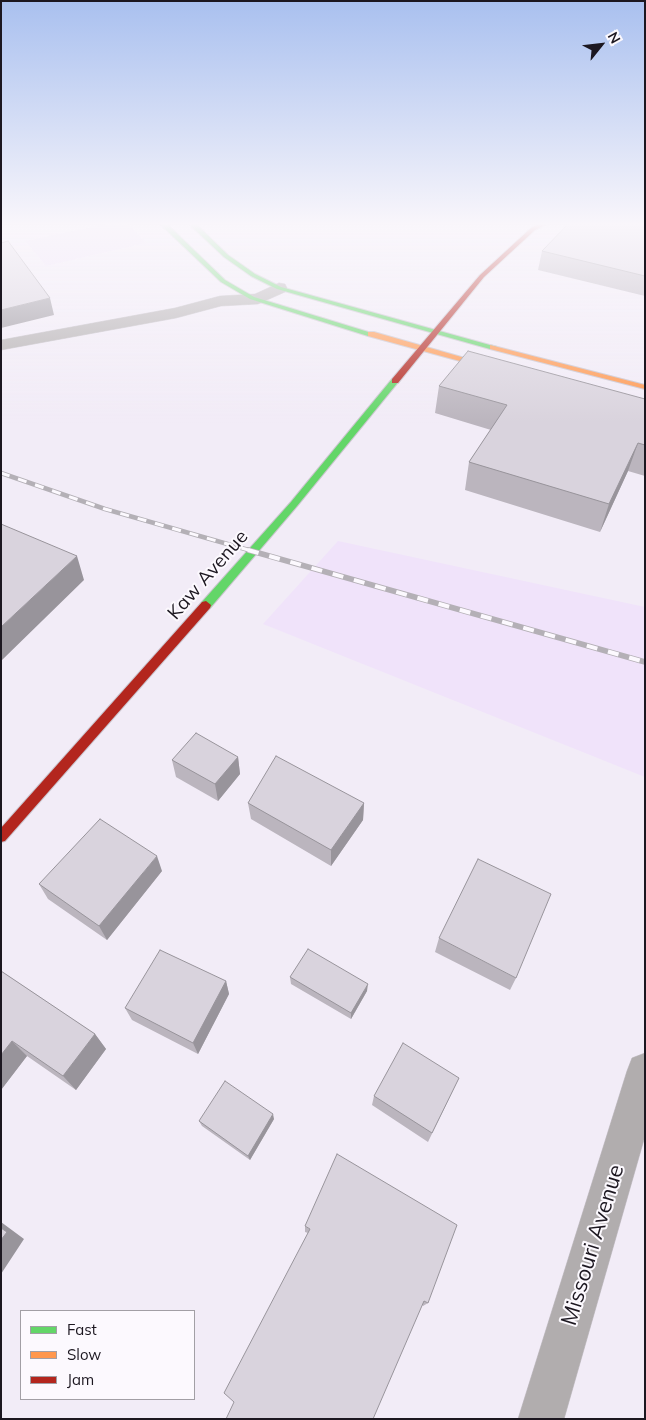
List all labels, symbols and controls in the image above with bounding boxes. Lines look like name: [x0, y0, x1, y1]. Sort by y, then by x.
north arrow: [576, 20, 626, 70]
text: N: [604, 29, 625, 47]
street label: Kaw Avenue: [163, 526, 253, 624]
street label: Missouri Avenue: [556, 1161, 630, 1329]
legend: [20, 1310, 195, 1400]
text: Fast: [67, 1320, 97, 1339]
text: Slow: [67, 1345, 101, 1364]
text: Jam: [67, 1370, 94, 1389]

